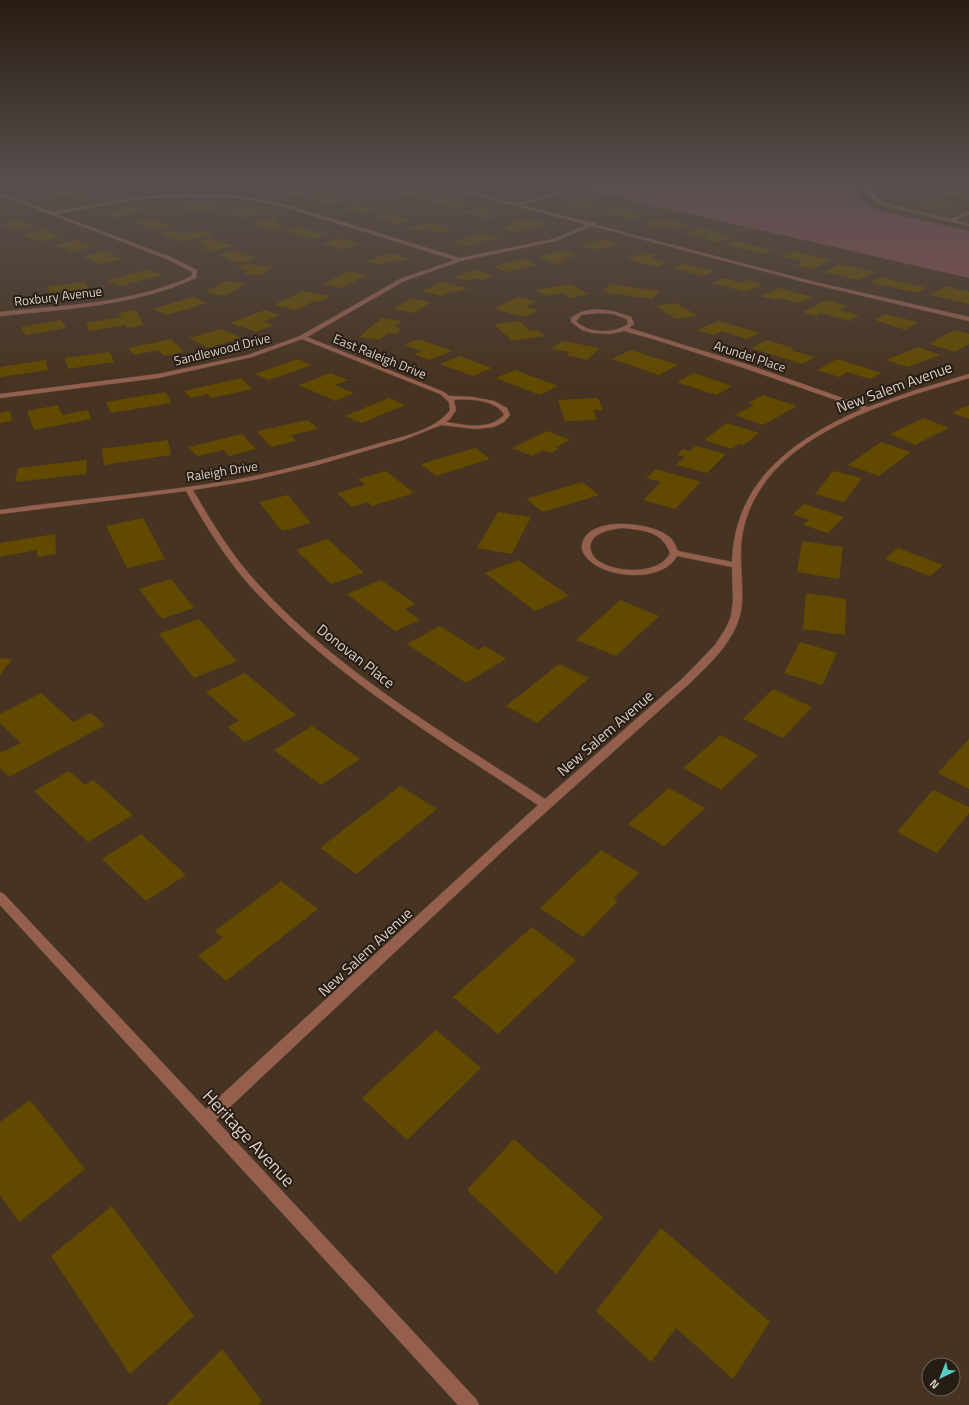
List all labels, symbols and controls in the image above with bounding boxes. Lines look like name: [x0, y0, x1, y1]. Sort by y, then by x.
street label: Roxbury Avenue: [13, 281, 103, 311]
street label: Sandlewood Drive: [172, 327, 272, 371]
street label: East Raleigh Drive: [330, 328, 430, 384]
street label: Arundel Place: [711, 335, 789, 377]
street label: New Salem Avenue: [833, 355, 955, 419]
street label: Raleigh Drive: [185, 456, 259, 486]
street label: Donovan Place: [312, 618, 400, 694]
street label: New Salem Avenue: [552, 684, 658, 782]
street label: New Salem Avenue: [313, 902, 417, 1002]
street label: Heritage Avenue: [196, 1083, 302, 1193]
north arrow: [921, 1357, 961, 1397]
text: N: [926, 1376, 942, 1393]

